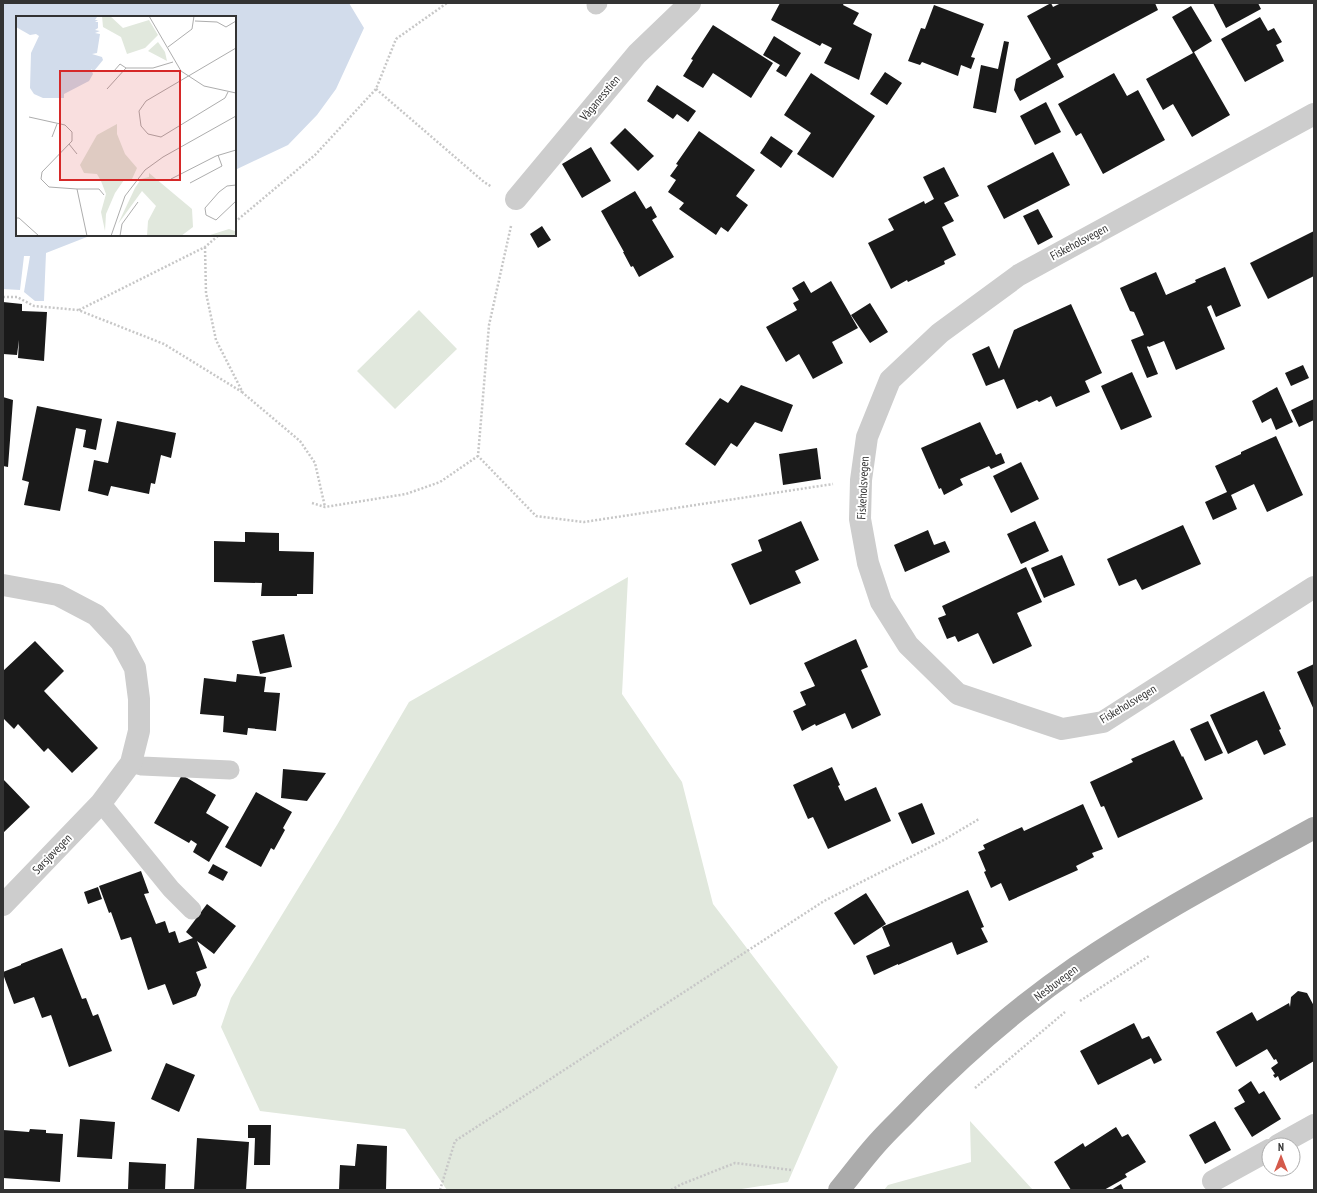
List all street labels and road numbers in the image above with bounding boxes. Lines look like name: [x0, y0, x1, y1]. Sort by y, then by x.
street label: Våganesstien: [576, 72, 623, 124]
street label: Fiskeholsvegen: [1047, 220, 1110, 263]
street label: Fiskeholsvegen: [853, 456, 872, 520]
street label: Fiskeholsvegen: [1097, 681, 1159, 726]
street label: Sørsjøvegen: [29, 830, 75, 877]
street label: Nesbuvegen: [1031, 961, 1081, 1004]

